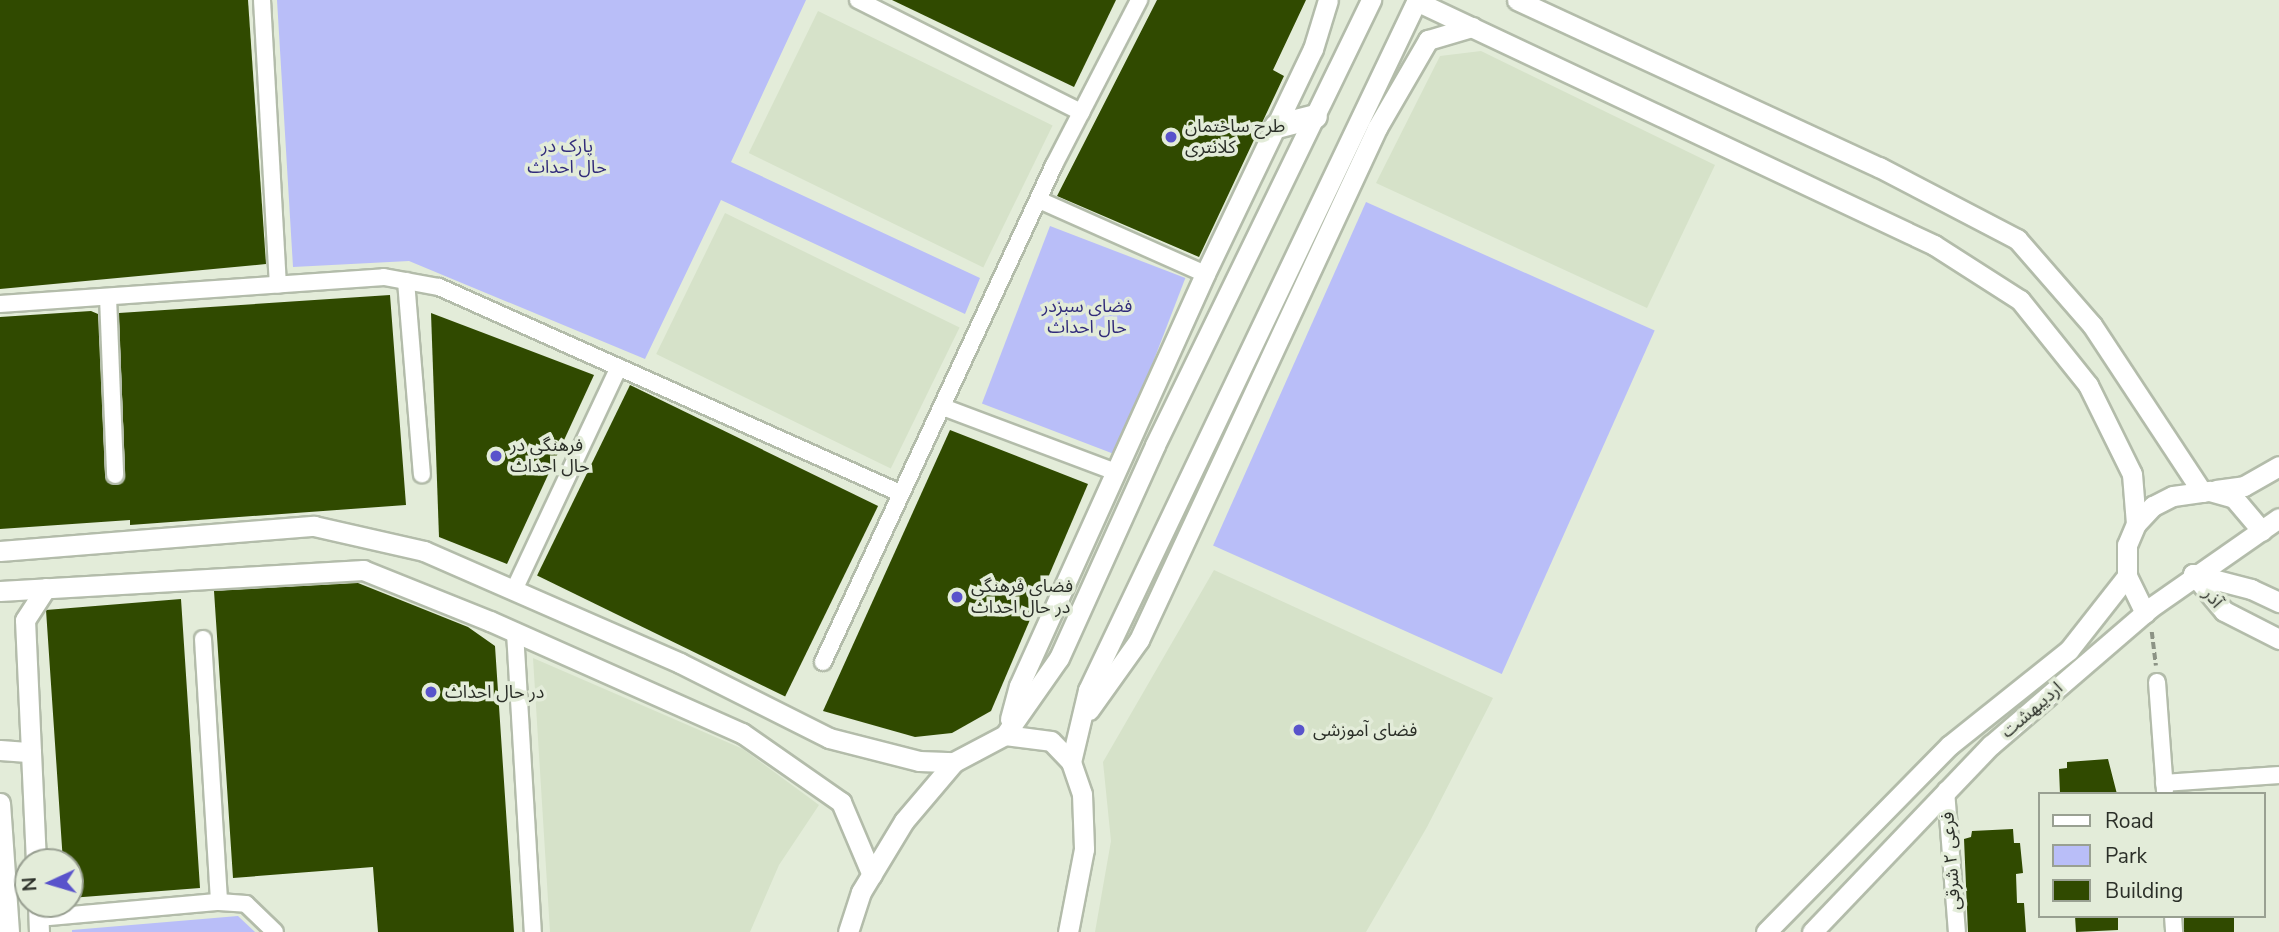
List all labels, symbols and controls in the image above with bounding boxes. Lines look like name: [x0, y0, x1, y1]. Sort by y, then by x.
place label: طرح ساختمان کلانتری: [1185, 116, 1285, 158]
marker: طرح ساختمان کلانتری: [1163, 129, 1179, 145]
park label: پارک در حال احداث: [527, 136, 607, 178]
park label: فضای سبزدر حال احداث: [1042, 296, 1132, 338]
place label: فرهنگی در حال احداث: [510, 435, 590, 478]
marker: فرهنگی در حال احداث: [488, 448, 504, 464]
place label: فضای فرهنگی در حال احداث: [971, 576, 1073, 618]
street label: آذر: [2198, 584, 2228, 612]
marker: فضای فرهنگی در حال احداث: [949, 589, 965, 605]
street label: اردیبهشت: [1997, 677, 2067, 743]
place label: در حال احداث: [445, 681, 544, 703]
marker: در حال احداث: [423, 684, 439, 700]
place label: فضای آموزشی: [1313, 719, 1417, 741]
marker: فضای آموزشی: [1291, 722, 1307, 738]
legend: [2038, 792, 2265, 918]
text: Road: [2105, 807, 2154, 835]
street label: فرعی ۲ شرقی: [1937, 811, 1965, 911]
text: Park: [2105, 842, 2147, 870]
north arrow: [14, 848, 84, 918]
text: N: [17, 876, 44, 892]
text: Building: [2105, 877, 2183, 905]

